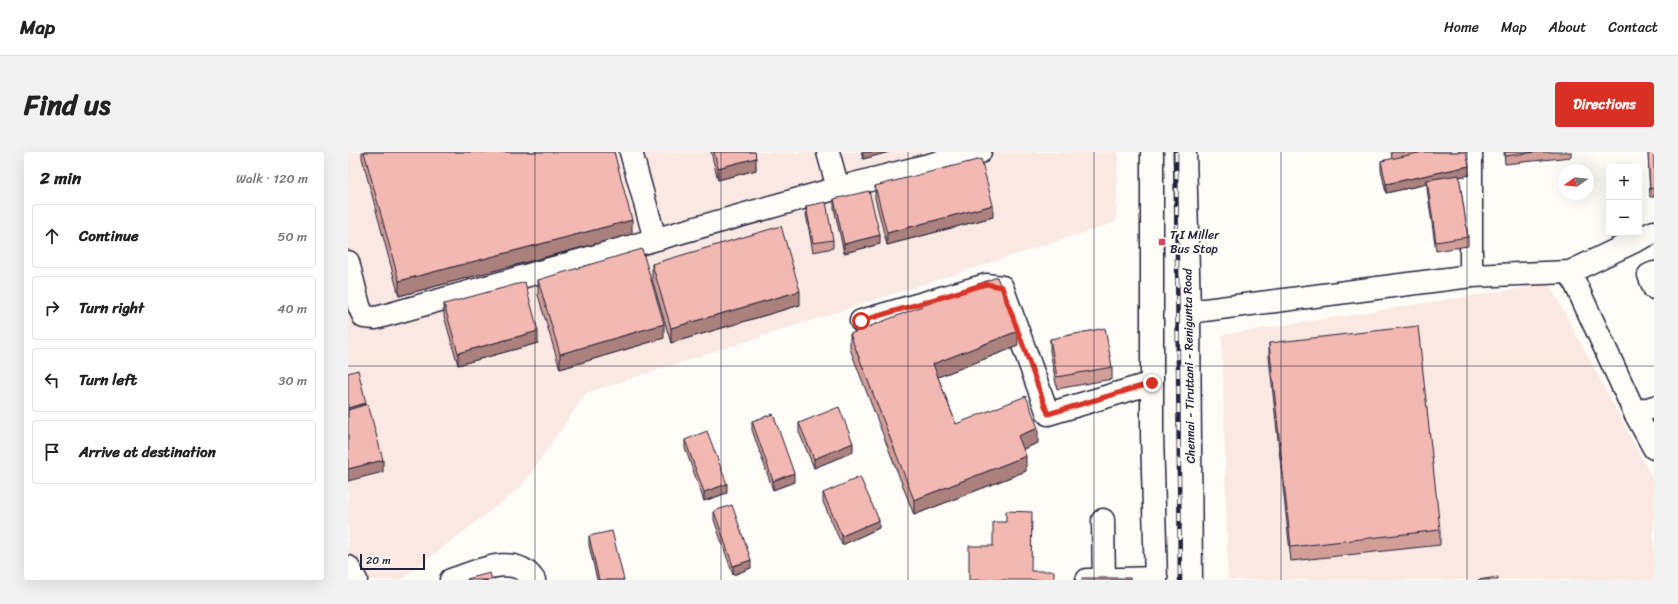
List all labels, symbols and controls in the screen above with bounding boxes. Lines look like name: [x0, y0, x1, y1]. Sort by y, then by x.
text: Map: [20, 11, 55, 44]
text: Home: [1444, 15, 1479, 40]
text: Map: [1501, 15, 1527, 40]
text: About: [1549, 15, 1586, 40]
text: Contact: [1608, 15, 1658, 40]
text: Find us: [24, 80, 111, 129]
button: Directions: [1555, 82, 1654, 127]
text: 2 min: [40, 163, 81, 193]
north arrow: [1558, 164, 1594, 200]
map controls: [1606, 164, 1642, 236]
button: +: [1606, 164, 1642, 200]
text: Walk · 120 m: [236, 167, 308, 190]
button: −: [1606, 200, 1642, 236]
text: Continue: [79, 223, 139, 249]
place label: T I Miller Bus Stop: [1170, 224, 1220, 260]
icon: ahead: [41, 225, 63, 247]
text: 50 m: [277, 225, 307, 248]
marker: T I Miller Bus Stop: [1157, 237, 1167, 247]
street label: Chennai - Tiruttani - Renigunta Road: [1176, 268, 1202, 464]
text: Turn right: [79, 295, 144, 321]
icon: right: [41, 297, 63, 319]
text: 40 m: [277, 297, 307, 320]
route start: [852, 312, 870, 330]
text: Turn left: [79, 367, 137, 393]
icon: left: [41, 369, 63, 391]
text: 30 m: [278, 369, 307, 392]
route end: [1143, 374, 1161, 392]
text: Arrive at destination: [79, 439, 216, 465]
icon: arrive: [41, 441, 63, 463]
text: 20 m: [366, 551, 391, 570]
scale bar: [360, 552, 425, 571]

